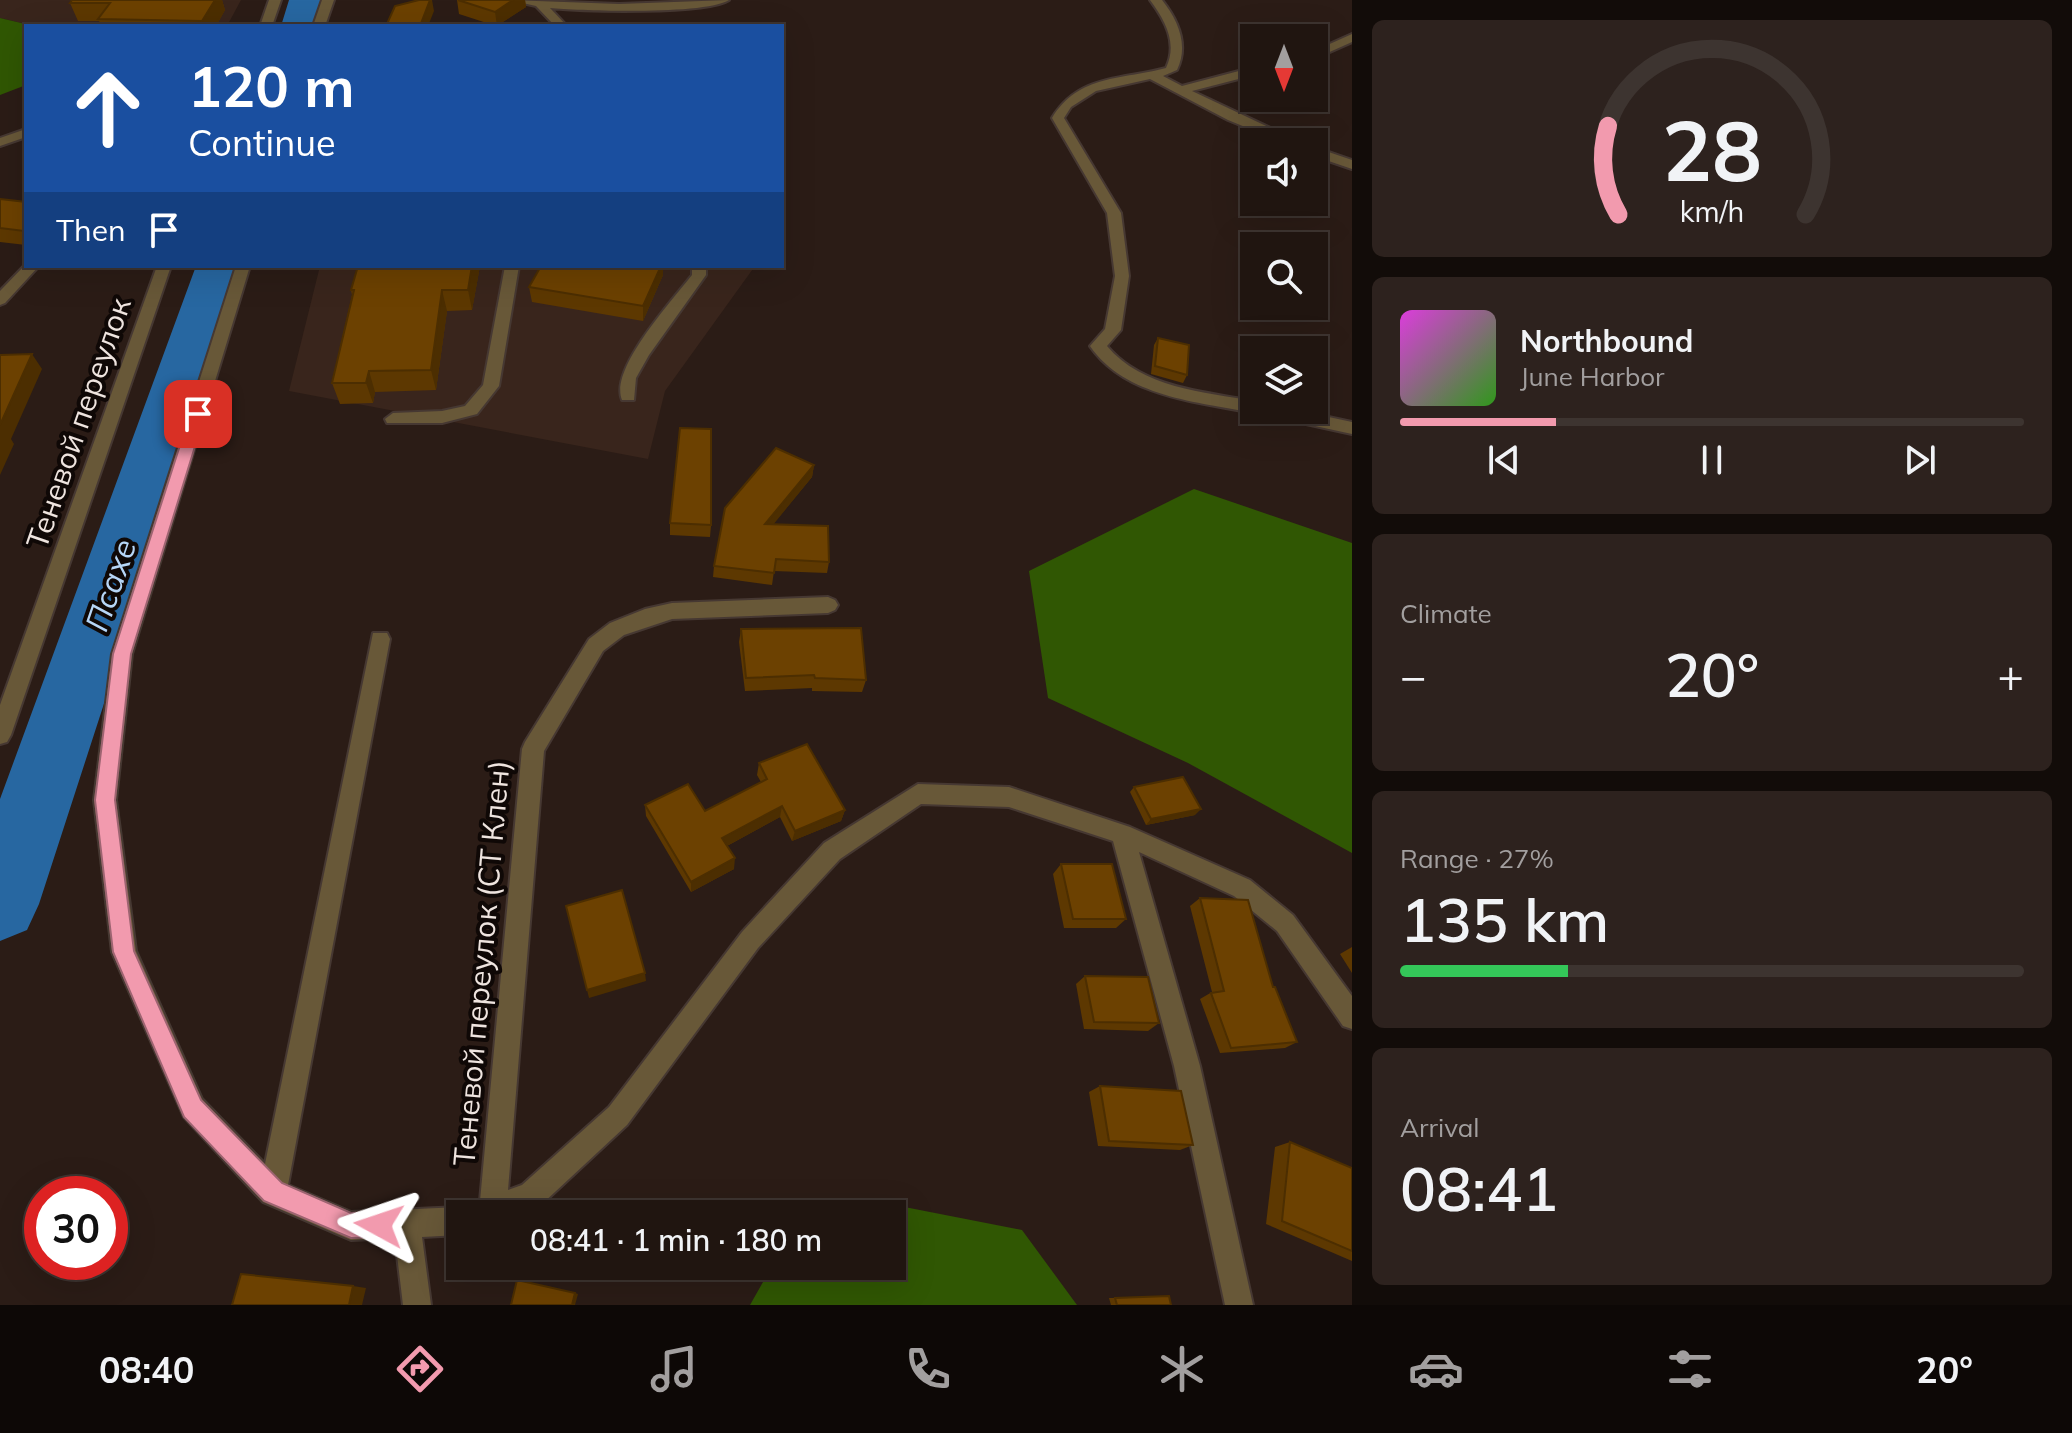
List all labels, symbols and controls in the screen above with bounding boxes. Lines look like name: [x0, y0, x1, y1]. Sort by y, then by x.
north arrow: [1240, 24, 1328, 112]
map controls: [1240, 24, 1328, 424]
text: 120 m: [188, 51, 355, 121]
icon: ahead: [56, 56, 160, 160]
text: 28: [1662, 96, 1762, 201]
text: Continue: [188, 120, 336, 165]
button: sound: [1240, 128, 1328, 216]
text: km/h: [1680, 193, 1744, 229]
icon: arrive: [142, 208, 186, 252]
text: Then: [56, 211, 126, 249]
button: search: [1240, 232, 1328, 320]
street label: Теневой переулок: [17, 292, 139, 553]
text: Northbound: [1520, 322, 1693, 360]
button: layers: [1240, 336, 1328, 424]
text: June Harbor: [1520, 360, 1665, 393]
pin: [164, 380, 232, 448]
icon: arrive: [176, 392, 220, 436]
icon: previous: [1482, 438, 1526, 482]
icon: pause: [1690, 438, 1734, 482]
icon: next: [1898, 438, 1942, 482]
water label: Псахе: [76, 534, 144, 636]
text: Climate: [1400, 597, 1492, 630]
text: 20°: [1665, 637, 1759, 712]
text: −: [1400, 648, 1426, 703]
text: +: [1998, 648, 2024, 703]
street label: Теневой переулок (СТ Клен): [444, 758, 518, 1168]
text: Range · 27%: [1400, 842, 1554, 875]
text: 135 km: [1400, 882, 1609, 957]
text: Arrival: [1400, 1111, 1480, 1144]
text: 08:41: [1400, 1151, 1558, 1226]
speed limit sign: 30: [24, 1176, 128, 1280]
position arrow: [337, 1183, 421, 1267]
text: 08:41 · 1 min · 180 m: [530, 1221, 822, 1259]
icon: directions: [392, 1341, 448, 1397]
icon: music: [646, 1341, 702, 1397]
icon: phone: [900, 1341, 956, 1397]
icon: climate: [1154, 1341, 1210, 1397]
icon: car: [1408, 1341, 1464, 1397]
icon: filters: [1662, 1341, 1718, 1397]
text: 08:40: [99, 1347, 194, 1392]
text: 20°: [1916, 1347, 1973, 1392]

